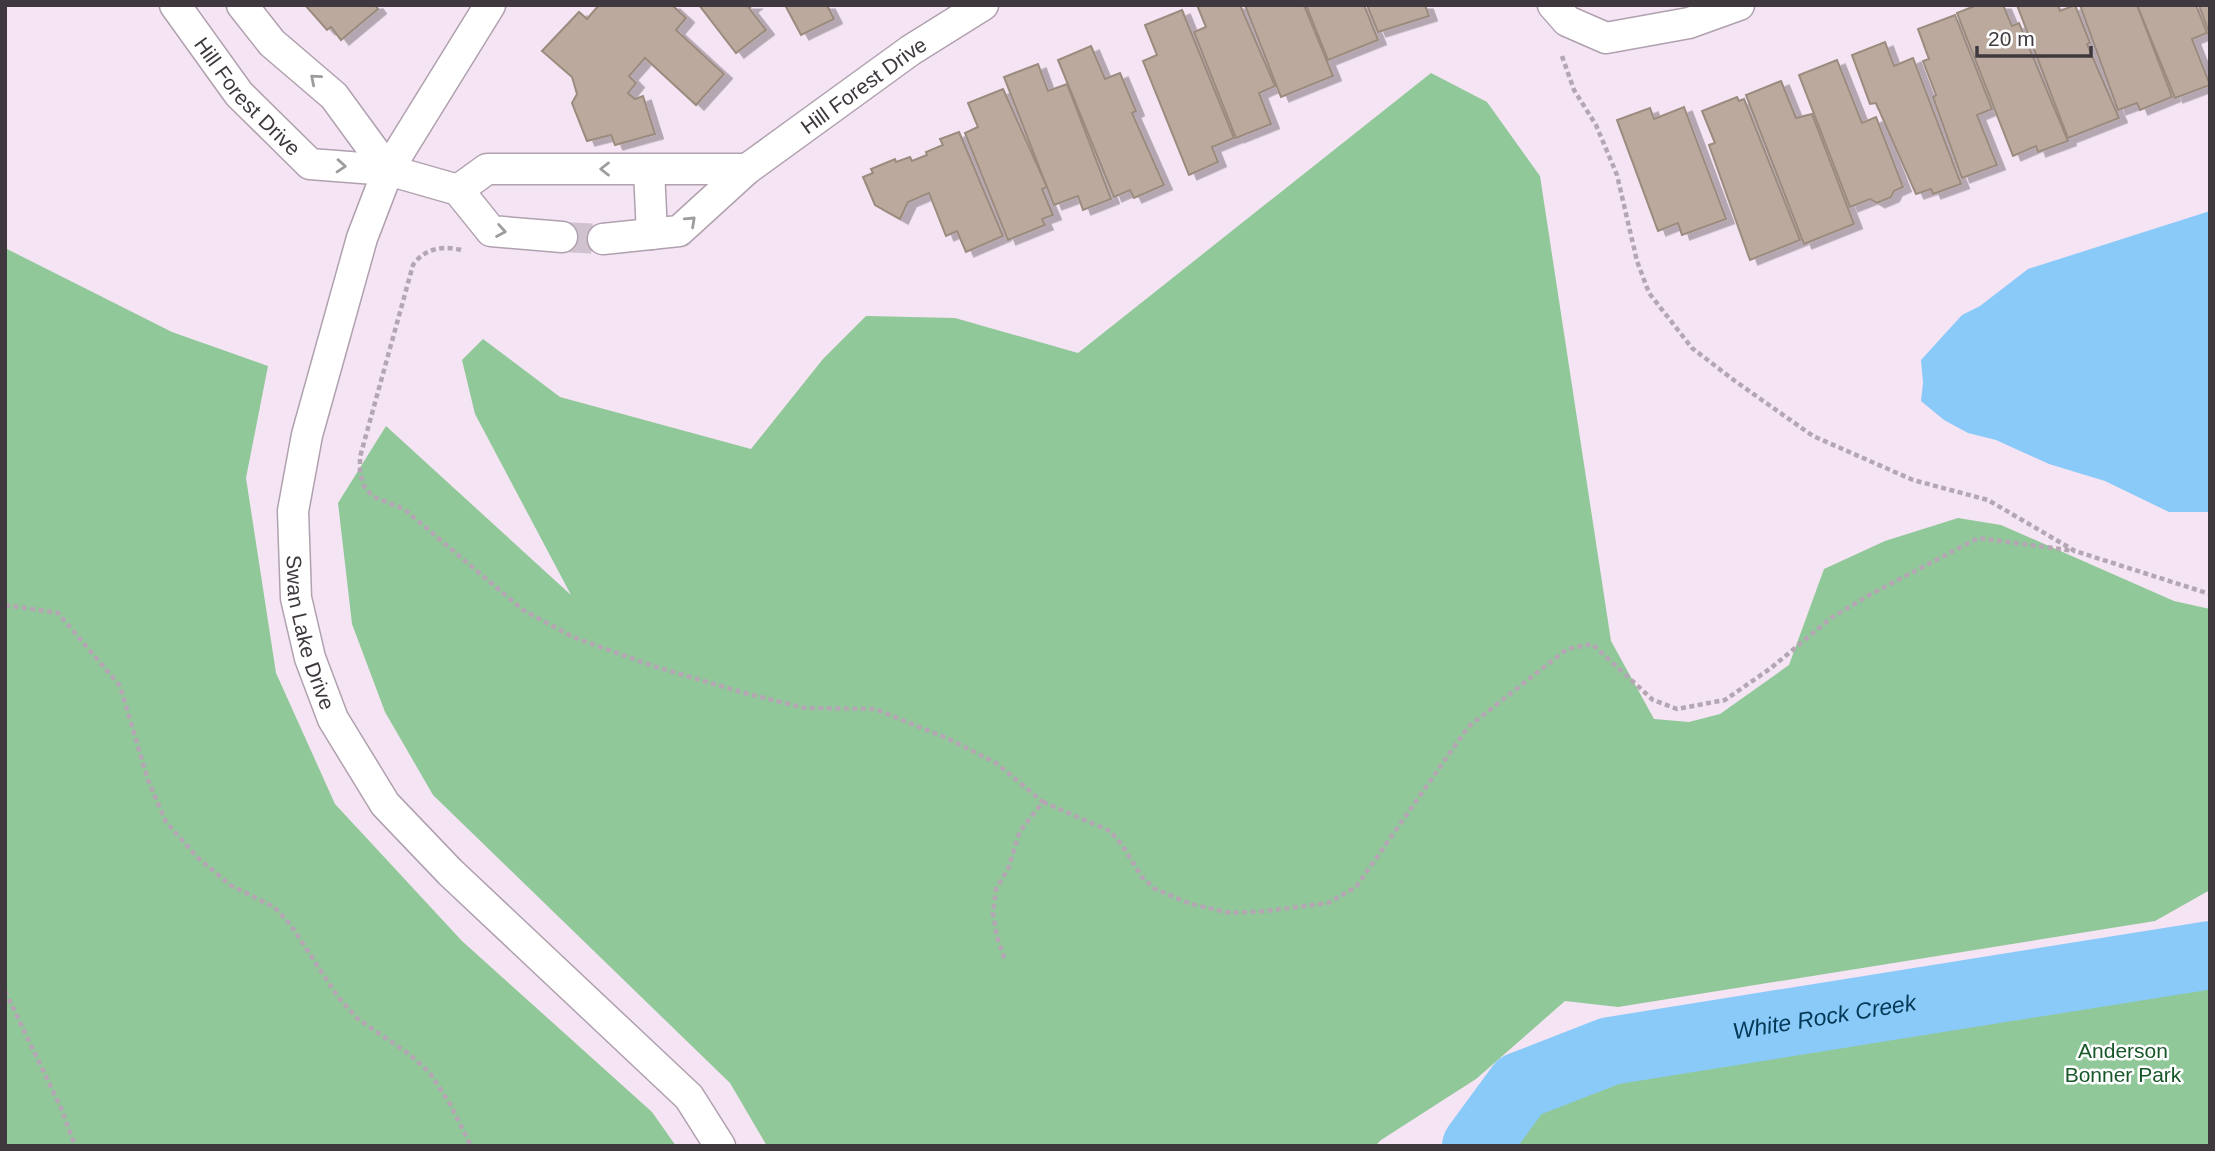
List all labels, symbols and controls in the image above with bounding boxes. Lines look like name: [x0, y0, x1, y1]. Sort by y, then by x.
scale bar: [1977, 14, 2091, 58]
text: 20 m: [1988, 27, 2035, 50]
street label: Hill Forest Drive: [796, 32, 930, 138]
street label: Hill Forest Drive: [190, 33, 306, 160]
one-way arrow: [310, 75, 323, 87]
one-way arrow: [335, 158, 346, 173]
one-way arrow: [599, 162, 610, 177]
one-way arrow: [683, 216, 696, 229]
one-way arrow: [495, 223, 507, 238]
street label: Swan Lake Drive: [283, 555, 340, 713]
water label: White Rock Creek: [1731, 989, 1919, 1044]
park label: Anderson Bonner Park: [2065, 1039, 2182, 1086]

